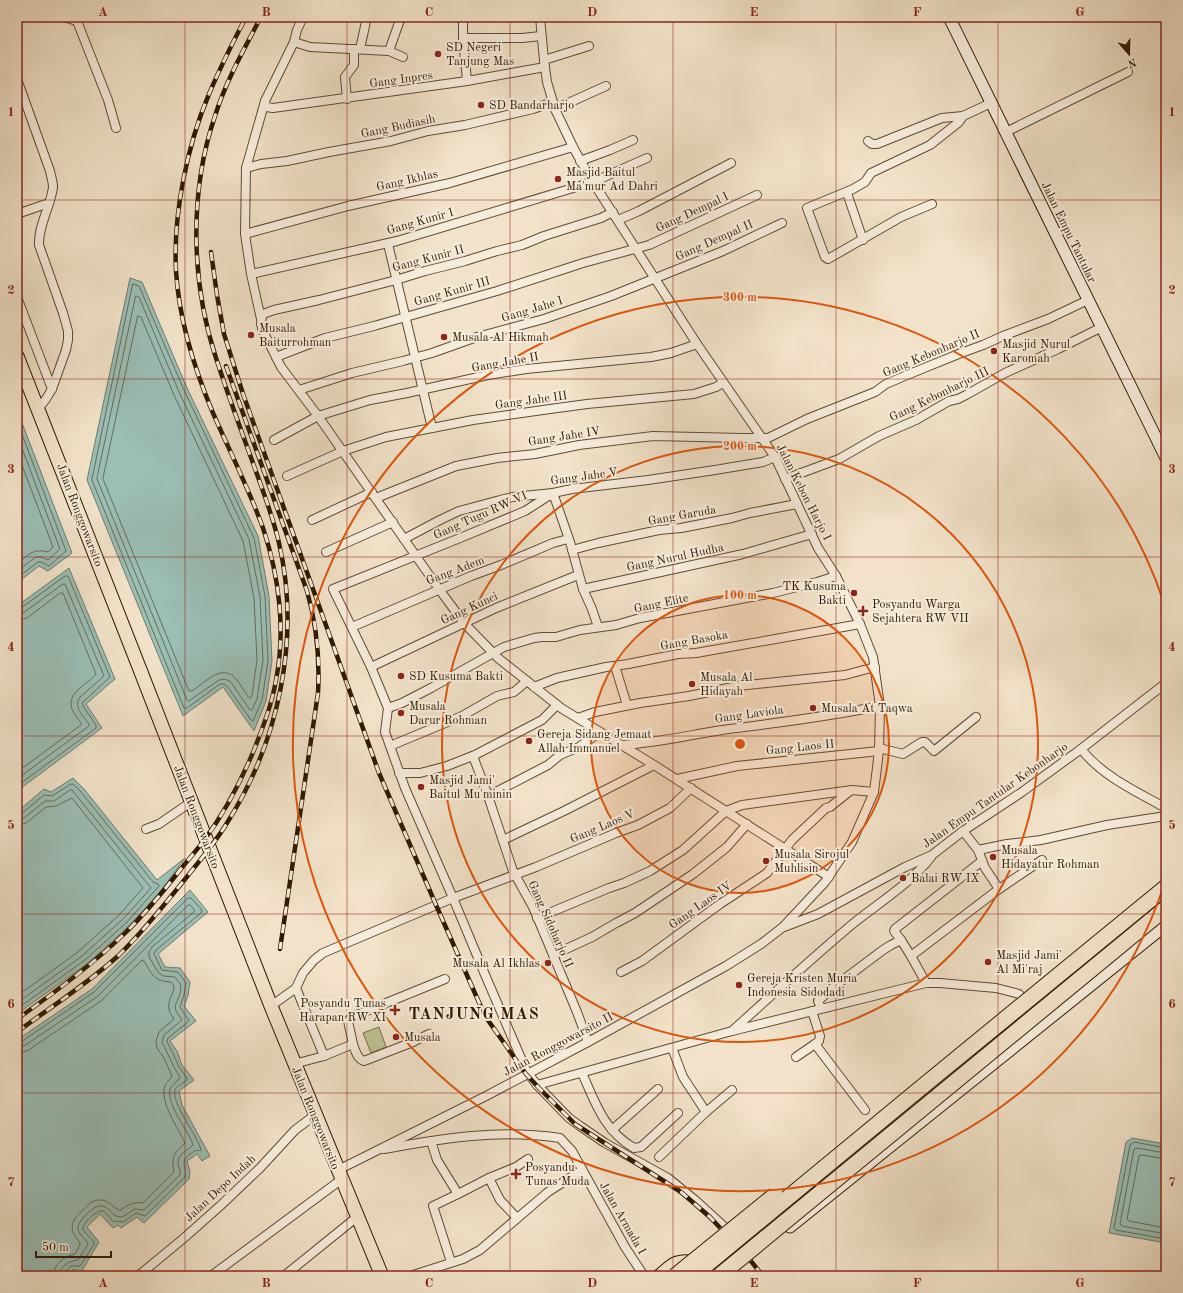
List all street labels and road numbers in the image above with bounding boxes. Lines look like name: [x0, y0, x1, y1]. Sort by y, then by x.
street label: Gang Inpres: [369, 70, 434, 90]
street label: Gang Budiasih: [360, 113, 437, 141]
street label: Gang Ikhlas: [375, 168, 439, 194]
street label: Jalan Empu Tantular: [1039, 180, 1098, 285]
street label: Gang Dempal I: [654, 191, 731, 235]
street label: Gang Kunir I: [385, 207, 455, 237]
street label: Gang Dempal II: [674, 218, 755, 263]
street label: Gang Kunir II: [391, 244, 466, 274]
street label: Gang Kunir III: [413, 275, 492, 309]
street label: Gang Jahe I: [500, 295, 565, 325]
street label: Gang Kebonharjo II: [881, 328, 982, 380]
street label: Gang Jahe II: [471, 351, 540, 375]
street label: Gang Kebonharjo III: [888, 366, 991, 424]
street label: Gang Jahe III: [494, 390, 568, 412]
street label: Gang Jahe IV: [527, 425, 601, 449]
street label: Jalan Kebon Harjo I: [774, 442, 833, 543]
street label: Jalan Ronggowarsito: [54, 462, 104, 569]
street label: Gang Jahe V: [550, 466, 619, 488]
street label: Gang Tugu RW VI: [432, 490, 529, 542]
street label: Gang Garuda: [647, 504, 717, 528]
street label: Gang Nurul Hudha: [626, 542, 725, 574]
street label: Gang Adem: [425, 554, 487, 588]
street label: Gang Kunci: [439, 591, 500, 627]
street label: Gang Elite: [633, 592, 690, 616]
street label: Gang Basoka: [659, 629, 729, 653]
street label: Gang Laviola: [714, 704, 784, 726]
street label: Gang Laos II: [765, 738, 835, 758]
street label: Jalan Empu Tantular Kebonharjo: [921, 741, 1070, 851]
street label: Jalan Ronggowarsito: [171, 764, 221, 871]
street label: Gang Laos V: [568, 808, 636, 846]
street label: Gang Sidoharjo II: [526, 879, 575, 970]
street label: Gang Laos IV: [667, 880, 734, 932]
street label: Jalan Ronggowarsito II: [502, 1011, 616, 1079]
street label: Jalan Ronggowarsito: [289, 1065, 341, 1171]
street label: Jalan Depo Indah: [183, 1153, 259, 1224]
street label: Jalan Armada I: [597, 1180, 648, 1257]

